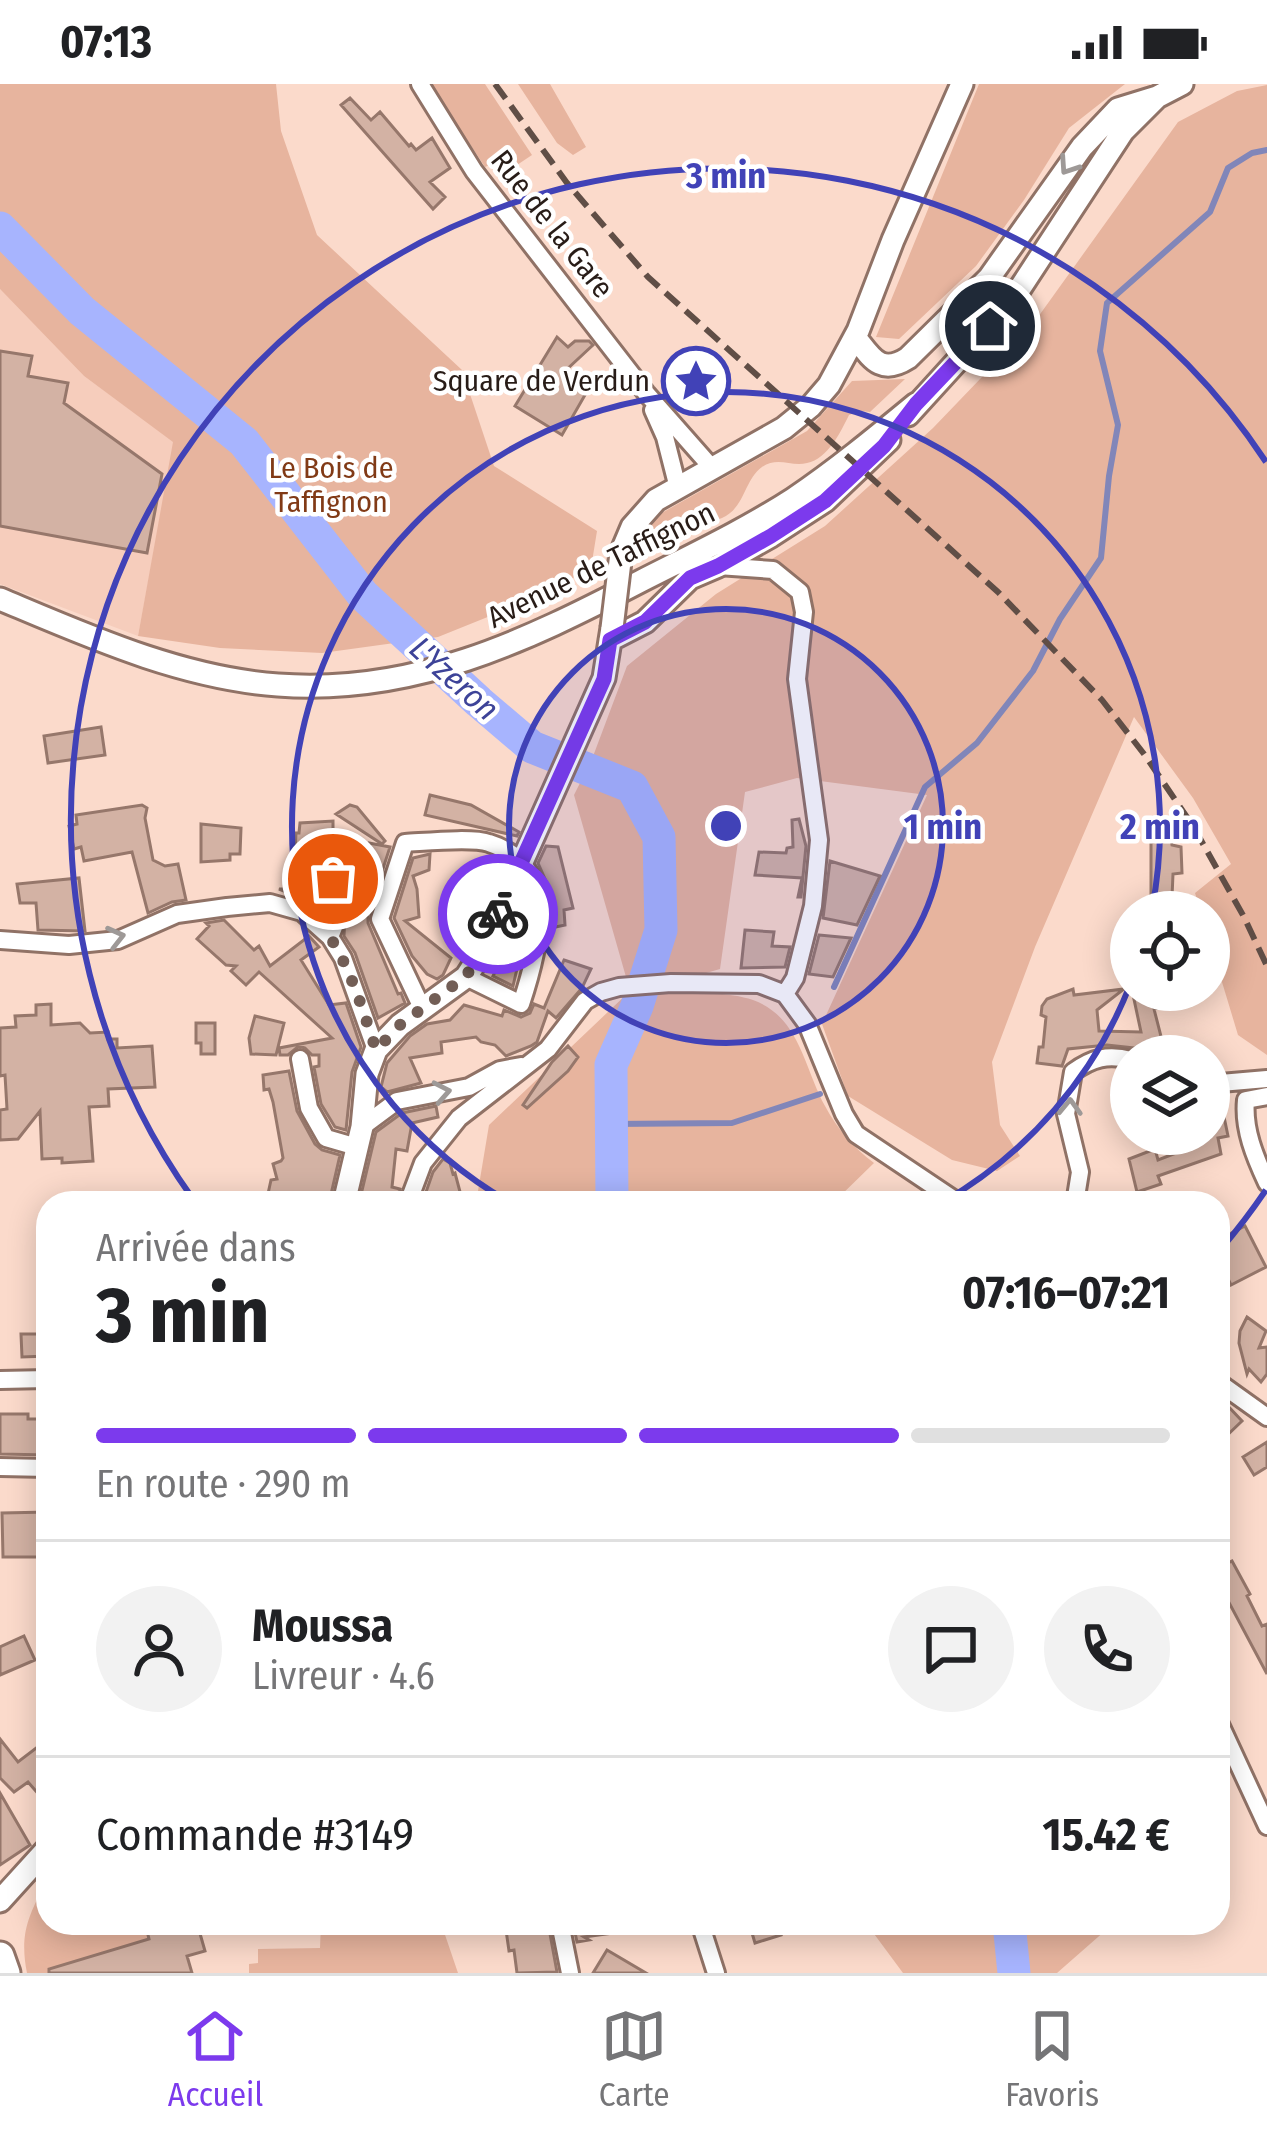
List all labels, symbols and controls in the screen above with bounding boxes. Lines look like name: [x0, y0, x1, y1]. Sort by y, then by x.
text: 07:13: [60, 15, 152, 69]
street label: Rue de la Gare: [483, 143, 621, 305]
one-way arrow: [1061, 153, 1083, 175]
text: 3 min: [685, 154, 766, 198]
pin: [939, 275, 1041, 377]
icon: home: [957, 293, 1023, 359]
place icon: Square de Verdun: [661, 346, 731, 416]
place label: Square de Verdun: [433, 363, 650, 399]
park label: Le Bois de Taffignon: [268, 450, 394, 520]
street label: Avenue de Taffignon: [481, 494, 721, 636]
water label: L'Yzeron: [402, 628, 507, 729]
centre of rings: [705, 805, 747, 847]
text: 1 min: [904, 805, 982, 849]
text: 2 min: [1119, 805, 1200, 849]
pin: [282, 828, 384, 930]
icon: bag: [300, 846, 366, 912]
courier: [438, 854, 558, 974]
icon: bike: [465, 881, 531, 947]
map controls: [1110, 891, 1230, 1155]
button: locate: [1110, 891, 1230, 1011]
one-way arrow: [105, 926, 126, 951]
button: layers: [1110, 1035, 1230, 1155]
one-way arrow: [432, 1080, 452, 1106]
one-way arrow: [1056, 1097, 1082, 1115]
text: Arrivée dans: [96, 1225, 296, 1271]
text: 07:16–07:21: [962, 1266, 1170, 1320]
text: 3 min: [96, 1269, 270, 1363]
text: En route · 290 m: [96, 1461, 350, 1507]
button: person: [96, 1586, 222, 1712]
button: chat: [888, 1586, 1014, 1712]
button: phone: [1044, 1586, 1170, 1712]
text: Moussa: [252, 1599, 393, 1653]
text: Livreur · 4.6: [252, 1653, 435, 1699]
text: Commande #3149: [96, 1808, 414, 1862]
text: 15.42 €: [1043, 1808, 1170, 1862]
tab: Accueil: [168, 2003, 263, 2115]
tab: Carte: [599, 2003, 670, 2115]
tab: Favoris: [1005, 2003, 1099, 2115]

